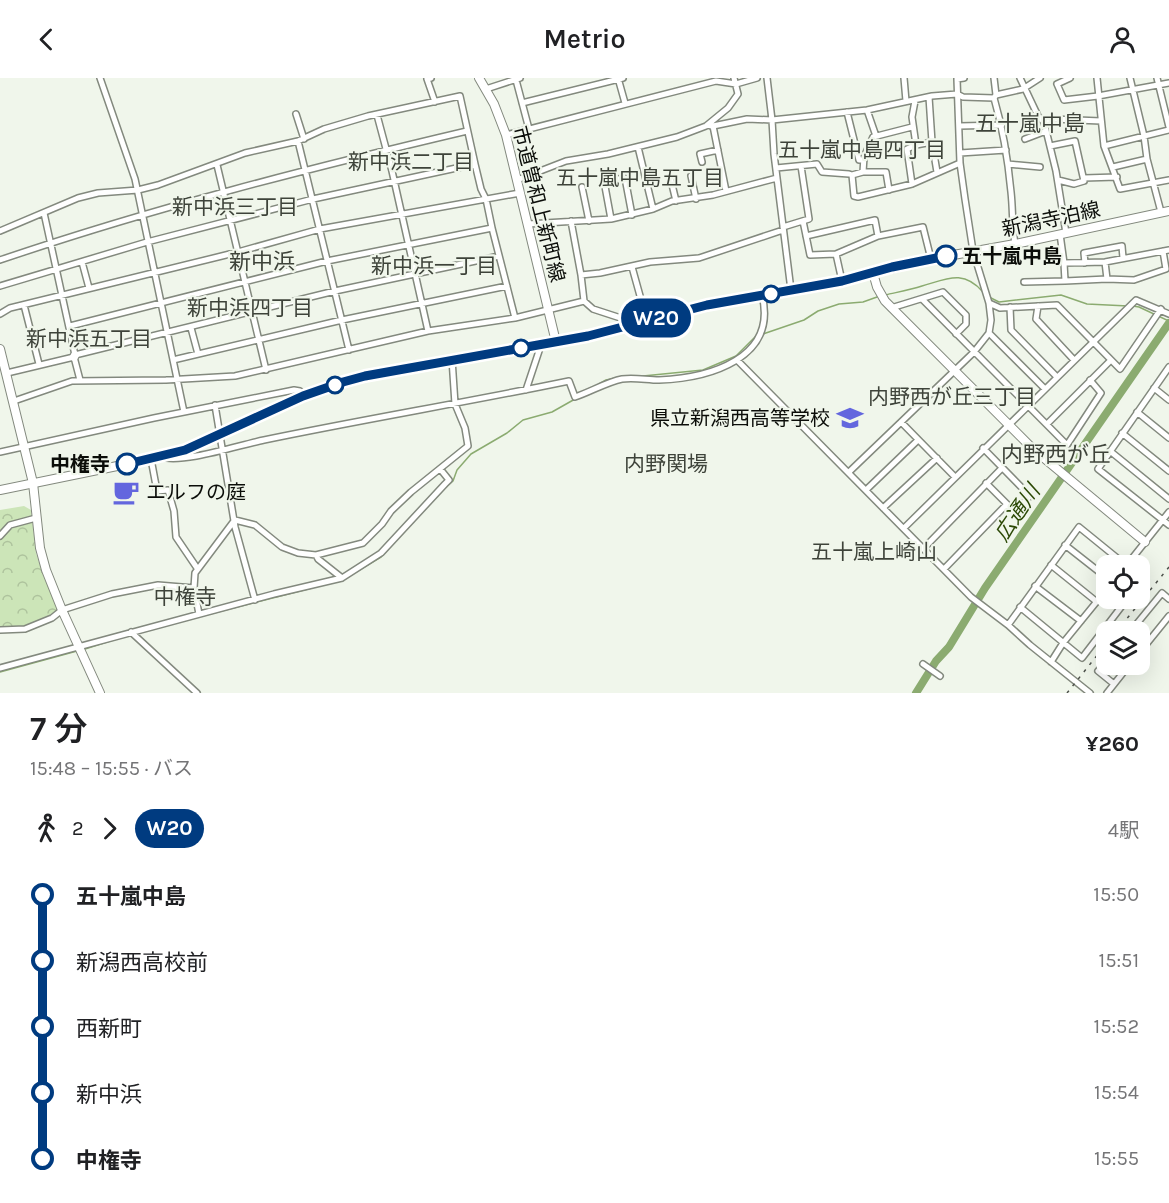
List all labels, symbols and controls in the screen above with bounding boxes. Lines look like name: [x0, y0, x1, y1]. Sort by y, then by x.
icon: back: [30, 23, 63, 56]
text: Metrio: [543, 23, 626, 55]
icon: person: [1106, 23, 1139, 56]
district label: 五十嵐中島: [975, 111, 1085, 137]
street label: 市道曽和上新町線: [508, 124, 569, 285]
district label: 五十嵐中島四丁目: [778, 138, 946, 162]
district label: 新中浜二丁目: [348, 150, 474, 174]
district label: 五十嵐中島五丁目: [556, 166, 724, 190]
district label: 新中浜三丁目: [172, 195, 298, 219]
street label: 新潟寺泊線: [1000, 198, 1102, 241]
marker: 五十嵐中島: [935, 245, 957, 267]
place label: 五十嵐中島: [962, 245, 1062, 268]
district label: 新中浜: [229, 249, 295, 275]
district label: 新中浜一丁目: [371, 254, 497, 278]
unlabelled marker: [762, 285, 780, 303]
district label: 新中浜四丁目: [187, 296, 313, 320]
line badge: W20: [622, 298, 690, 338]
text: W20: [633, 306, 679, 330]
district label: 新中浜五丁目: [26, 327, 152, 351]
unlabelled marker: [512, 339, 530, 357]
unlabelled marker: [326, 376, 344, 394]
district label: 内野西が丘三丁目: [868, 385, 1036, 409]
school or university icon: 県立新潟西高等学校: [835, 403, 865, 433]
place label: 県立新潟西高等学校: [650, 407, 830, 430]
district label: 内野西が丘: [1001, 442, 1111, 468]
district label: 内野関場: [624, 452, 708, 476]
place label: 中権寺: [50, 453, 110, 476]
marker: 中権寺: [116, 453, 138, 475]
cafe icon: エルフの庭: [111, 477, 141, 507]
water label: 広通川: [989, 479, 1046, 546]
place label: エルフの庭: [146, 481, 246, 504]
district label: 五十嵐上崎山: [811, 540, 937, 564]
map controls: [1096, 555, 1150, 675]
button: locate: [1096, 555, 1150, 609]
district label: 中権寺: [154, 585, 217, 609]
button: layers: [1096, 621, 1150, 675]
text: 7 分: [30, 710, 87, 748]
text: ¥260: [1086, 731, 1139, 757]
text: 15:48 – 15:55 · バス: [30, 757, 193, 780]
icon: walk: [30, 812, 63, 845]
icon: forward: [93, 812, 126, 845]
text: W20: [147, 816, 192, 840]
text: 2: [72, 817, 84, 840]
text: 4駅: [1108, 819, 1139, 842]
text: 15:50: [1093, 883, 1139, 906]
text: 五十嵐中島: [76, 884, 186, 910]
text: 15:51: [1099, 949, 1139, 972]
text: 新潟西高校前: [76, 950, 208, 976]
text: 15:52: [1094, 1015, 1139, 1038]
text: 西新町: [76, 1016, 142, 1042]
text: 15:54: [1094, 1081, 1139, 1104]
text: 新中浜: [76, 1082, 142, 1108]
text: 15:55: [1094, 1147, 1139, 1170]
text: 中権寺: [76, 1148, 142, 1174]

